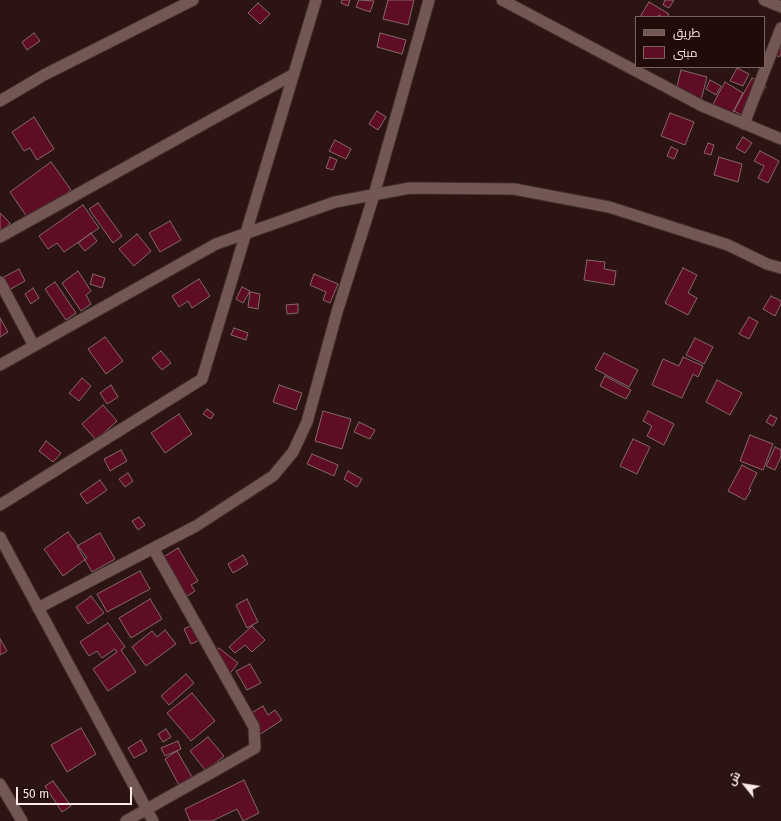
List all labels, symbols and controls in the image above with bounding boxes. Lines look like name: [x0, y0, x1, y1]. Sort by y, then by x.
legend: [635, 16, 765, 68]
text: طريق: [673, 26, 700, 40]
text: مبنى: [673, 46, 698, 60]
north arrow: [725, 765, 765, 805]
text: ش: [725, 769, 743, 788]
scale bar: [18, 779, 134, 805]
text: 50 m: [23, 787, 49, 801]

